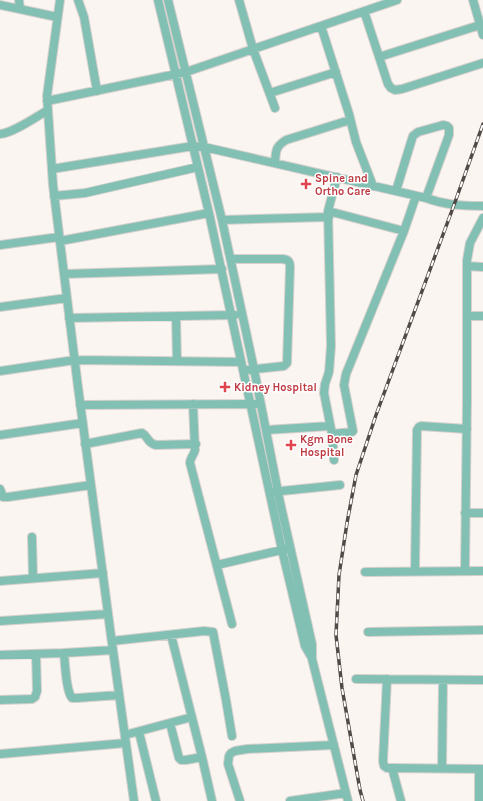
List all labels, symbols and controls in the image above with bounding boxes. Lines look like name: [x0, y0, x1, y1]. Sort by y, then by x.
place label: Spine and Ortho Care: [315, 172, 371, 198]
marker: Spine and Ortho Care: [300, 178, 312, 190]
marker: Kidney Hospital: [219, 381, 231, 393]
place label: Kidney Hospital: [234, 381, 317, 394]
place label: Kgm Bone Hospital: [300, 433, 353, 459]
marker: Kgm Bone Hospital: [285, 439, 297, 451]

